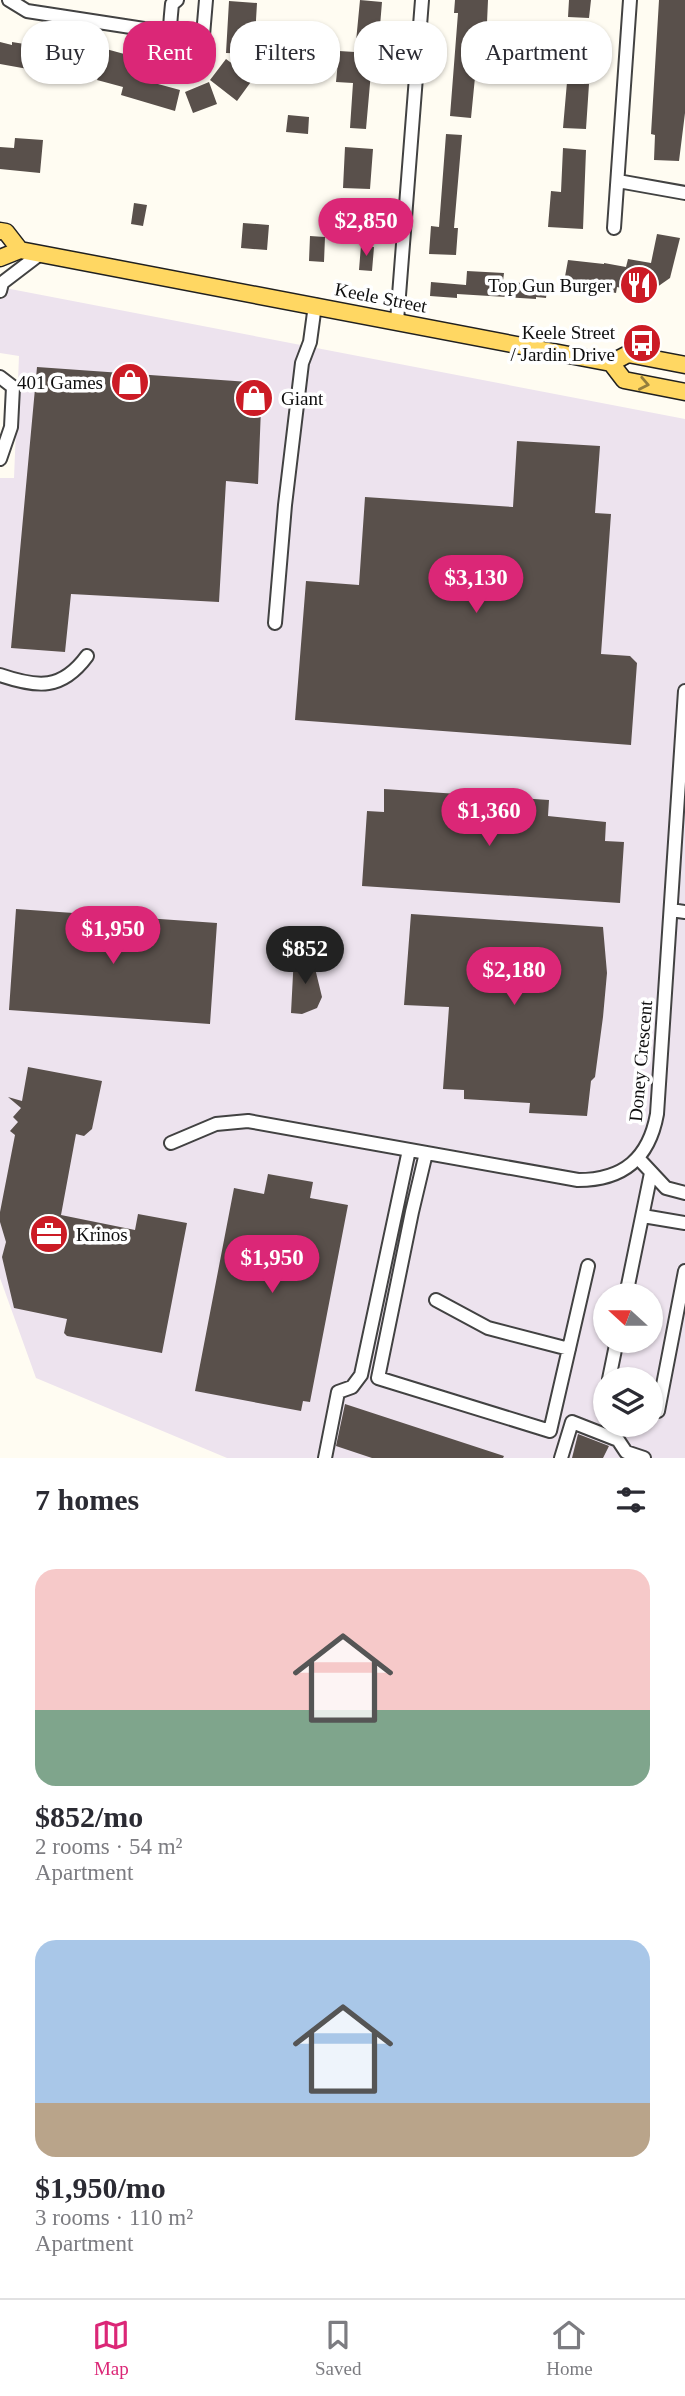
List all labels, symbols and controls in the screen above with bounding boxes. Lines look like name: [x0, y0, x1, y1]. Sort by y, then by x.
chip: Buy: [21, 21, 109, 84]
chip: Rent: [123, 21, 216, 84]
chip: Filters: [230, 21, 340, 84]
chip: New: [354, 21, 447, 84]
chip: Apartment: [461, 21, 612, 84]
pin: $2,850: [309, 198, 423, 258]
text: $2,850: [334, 208, 398, 233]
restaurant icon: Top Gun Burger: [618, 264, 660, 306]
place label: Top Gun Burger: [488, 275, 613, 296]
street label: Keele Street: [333, 278, 429, 317]
place label: Keele Street / Jardin Drive: [511, 322, 616, 365]
bus stop icon: Keele Street / Jardin Drive: [621, 322, 663, 364]
shop icon: 401 Games: [109, 361, 151, 403]
place label: 401 Games: [17, 372, 103, 393]
one-way arrow: [638, 375, 650, 390]
shop icon: Giant: [233, 377, 275, 419]
place label: Giant: [281, 388, 324, 409]
pin: $3,130: [419, 556, 533, 615]
text: $3,130: [444, 565, 508, 590]
pin: $1,360: [432, 788, 546, 848]
text: $1,360: [457, 798, 521, 823]
pin: $1,950: [56, 906, 170, 966]
text: $1,950: [81, 916, 145, 941]
pin: $852: [264, 926, 346, 986]
text: $852: [282, 936, 328, 961]
pin: $2,180: [457, 948, 571, 1007]
text: $2,180: [482, 957, 546, 982]
street label: Doney Crescent: [625, 999, 656, 1123]
office icon: Krinos: [28, 1213, 70, 1255]
place label: Krinos: [76, 1224, 128, 1245]
pin: $1,950: [215, 1236, 329, 1295]
text: $1,950: [240, 1245, 304, 1270]
north arrow: [593, 1283, 663, 1353]
map controls: [593, 1283, 663, 1437]
button: layers: [593, 1367, 663, 1437]
icon: filters: [612, 1481, 650, 1519]
text: 7 homes: [35, 1483, 139, 1516]
icon: home: [280, 1615, 406, 1741]
text: $852/mo: [35, 1800, 143, 1833]
text: 2 rooms · 54 m²: [35, 1834, 182, 1859]
text: Apartment: [35, 1860, 133, 1885]
icon: home: [280, 1986, 406, 2112]
text: $1,950/mo: [35, 2171, 166, 2204]
text: 3 rooms · 110 m²: [35, 2205, 193, 2230]
text: Apartment: [35, 2231, 133, 2256]
tab: Map: [92, 2316, 130, 2380]
tab: Saved: [315, 2316, 361, 2380]
tab: Home: [546, 2316, 593, 2380]

